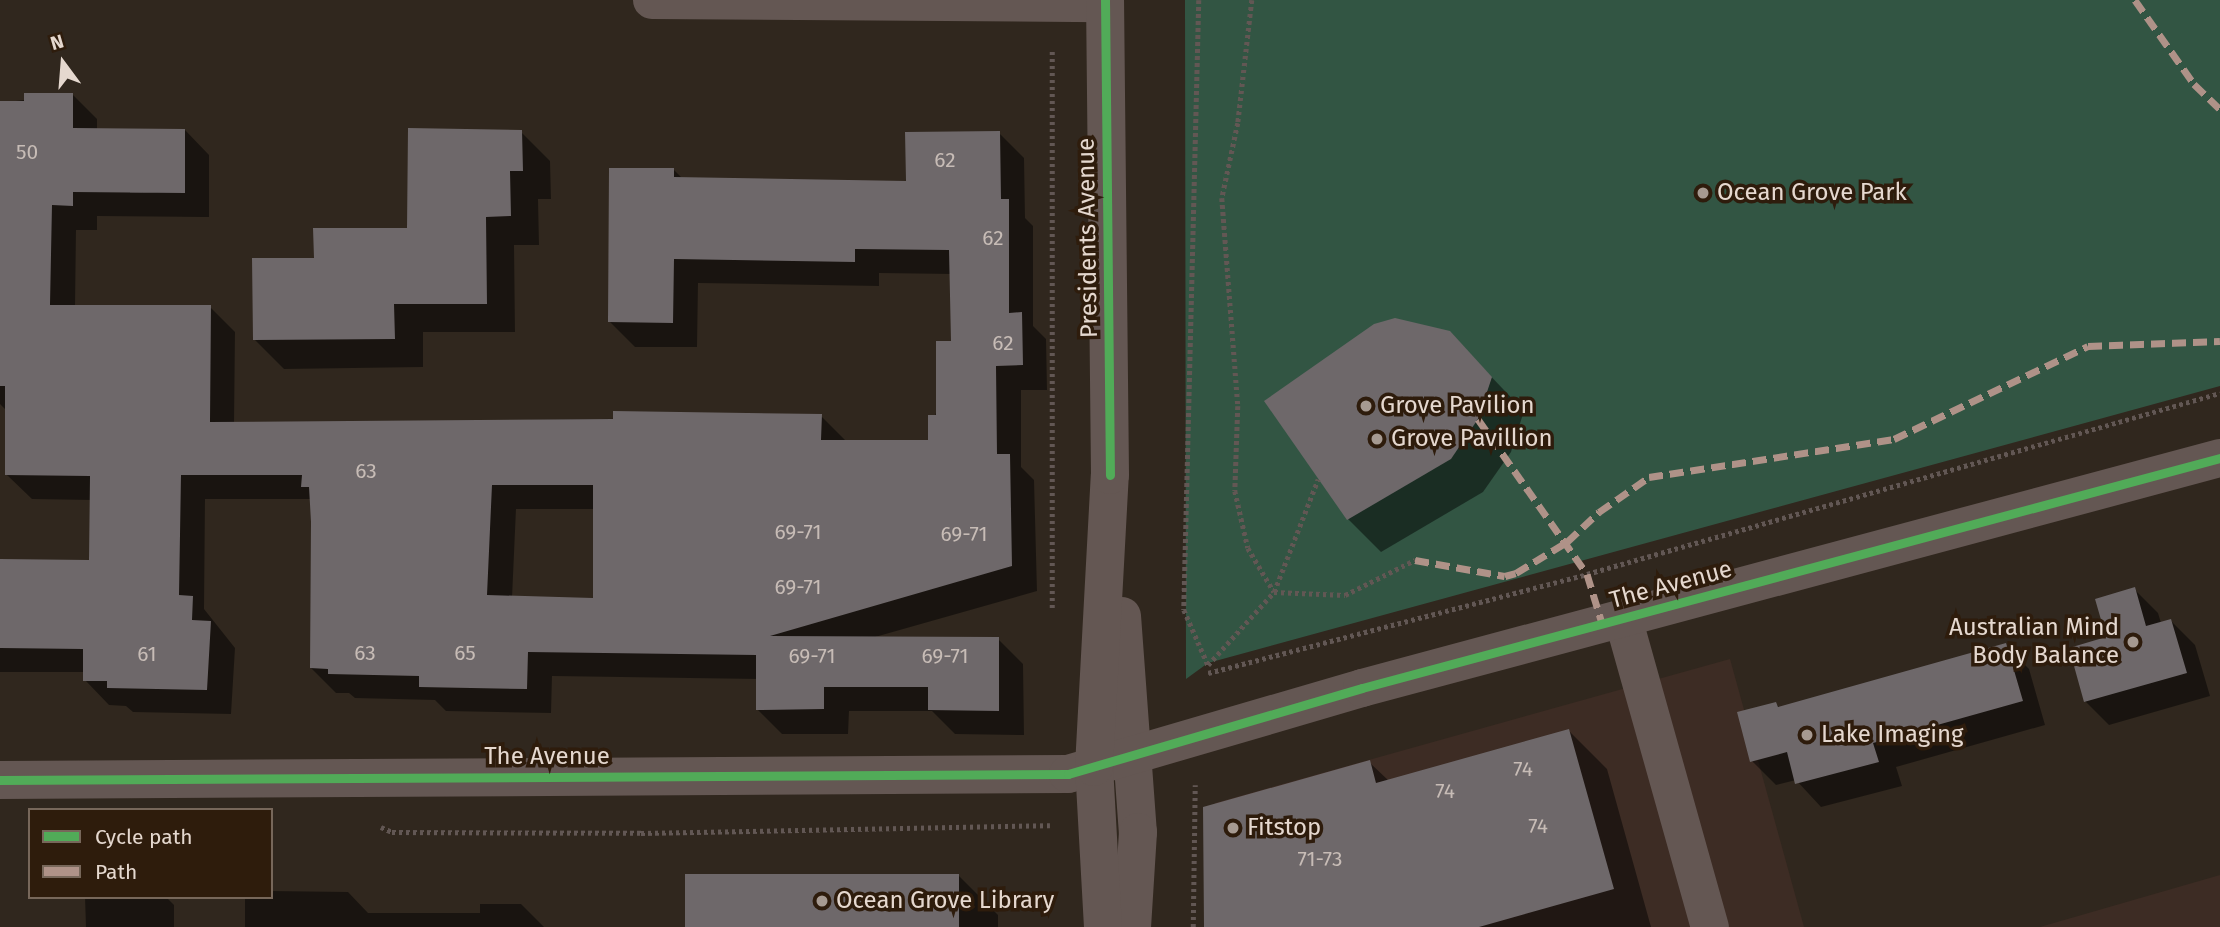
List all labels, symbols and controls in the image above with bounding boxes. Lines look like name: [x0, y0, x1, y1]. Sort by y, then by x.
north arrow: [28, 28, 98, 98]
text: N: [48, 30, 66, 55]
street label: Presidents Avenue: [1072, 138, 1104, 338]
house number: 50: [16, 139, 38, 165]
house number: 62: [934, 147, 956, 173]
place label: Ocean Grove Park: [1717, 179, 1907, 207]
marker: Ocean Grove Park: [1695, 185, 1711, 201]
house number: 62: [982, 225, 1004, 251]
house number: 62: [992, 330, 1014, 356]
place label: Grove Pavilion: [1380, 392, 1535, 420]
marker: Grove Pavilion: [1358, 398, 1374, 414]
place label: Grove Pavillion: [1391, 425, 1553, 453]
marker: Grove Pavillion: [1369, 431, 1385, 447]
house number: 63: [355, 458, 377, 484]
house number: 69-71: [774, 519, 822, 545]
house number: 69-71: [940, 521, 988, 547]
street label: The Avenue: [1607, 555, 1735, 615]
house number: 69-71: [774, 574, 822, 600]
place label: Australian Mind Body Balance: [1949, 614, 2119, 670]
marker: Australian Mind Body Balance: [2125, 634, 2141, 650]
house number: 63: [354, 640, 376, 666]
house number: 65: [454, 640, 476, 666]
house number: 61: [137, 641, 157, 667]
house number: 69-71: [788, 643, 836, 669]
house number: 69-71: [921, 643, 969, 669]
place label: Lake Imaging: [1821, 721, 1964, 749]
marker: Lake Imaging: [1799, 727, 1815, 743]
street label: The Avenue: [484, 743, 610, 771]
house number: 74: [1513, 756, 1533, 782]
house number: 74: [1435, 778, 1455, 804]
legend: [28, 808, 273, 899]
house number: 74: [1528, 813, 1548, 839]
place label: Fitstop: [1247, 814, 1321, 842]
marker: Fitstop: [1225, 820, 1241, 836]
text: Cycle path: [95, 824, 193, 850]
house number: 71-73: [1298, 846, 1342, 872]
text: Path: [95, 859, 137, 885]
place label: Ocean Grove Library: [836, 887, 1054, 915]
marker: Ocean Grove Library: [814, 893, 830, 909]

